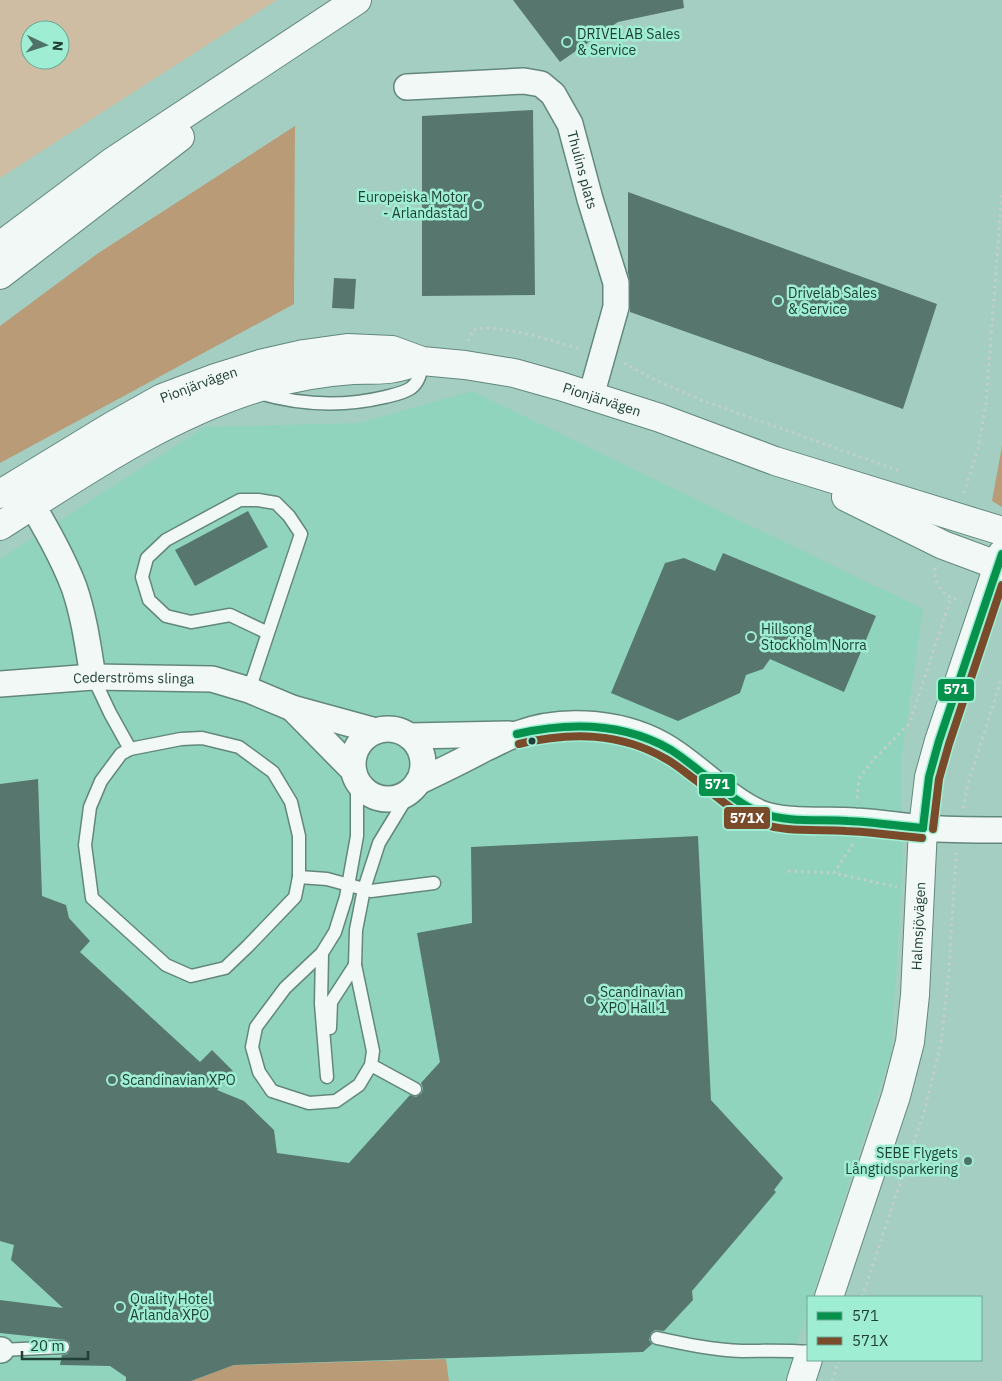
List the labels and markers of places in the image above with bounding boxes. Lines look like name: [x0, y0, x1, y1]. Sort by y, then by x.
place label: DRIVELAB Sales & Service: [577, 25, 680, 59]
marker: DRIVELAB Sales & Service: [561, 36, 573, 48]
place label: Europeiska Motor - Arlandastad: [358, 188, 468, 222]
marker: Europeiska Motor - Arlandastad: [472, 199, 484, 211]
place label: Drivelab Sales & Service: [788, 284, 877, 318]
marker: Drivelab Sales & Service: [772, 295, 784, 307]
place label: Hillsong Stockholm Norra: [761, 620, 867, 654]
marker: Hillsong Stockholm Norra: [745, 631, 757, 643]
unlabelled marker: [527, 736, 537, 746]
place label: Scandinavian XPO Hall 1: [600, 983, 683, 1017]
marker: Scandinavian XPO Hall 1: [584, 994, 596, 1006]
place label: Scandinavian XPO: [122, 1071, 236, 1089]
marker: Scandinavian XPO: [106, 1074, 118, 1086]
place label: SEBE Flygets Långtidsparkering: [845, 1144, 959, 1178]
marker: SEBE Flygets Långtidsparkering: [962, 1155, 974, 1167]
place label: Quality Hotel Arlanda XPO: [130, 1290, 212, 1324]
marker: Quality Hotel Arlanda XPO: [114, 1301, 126, 1313]

